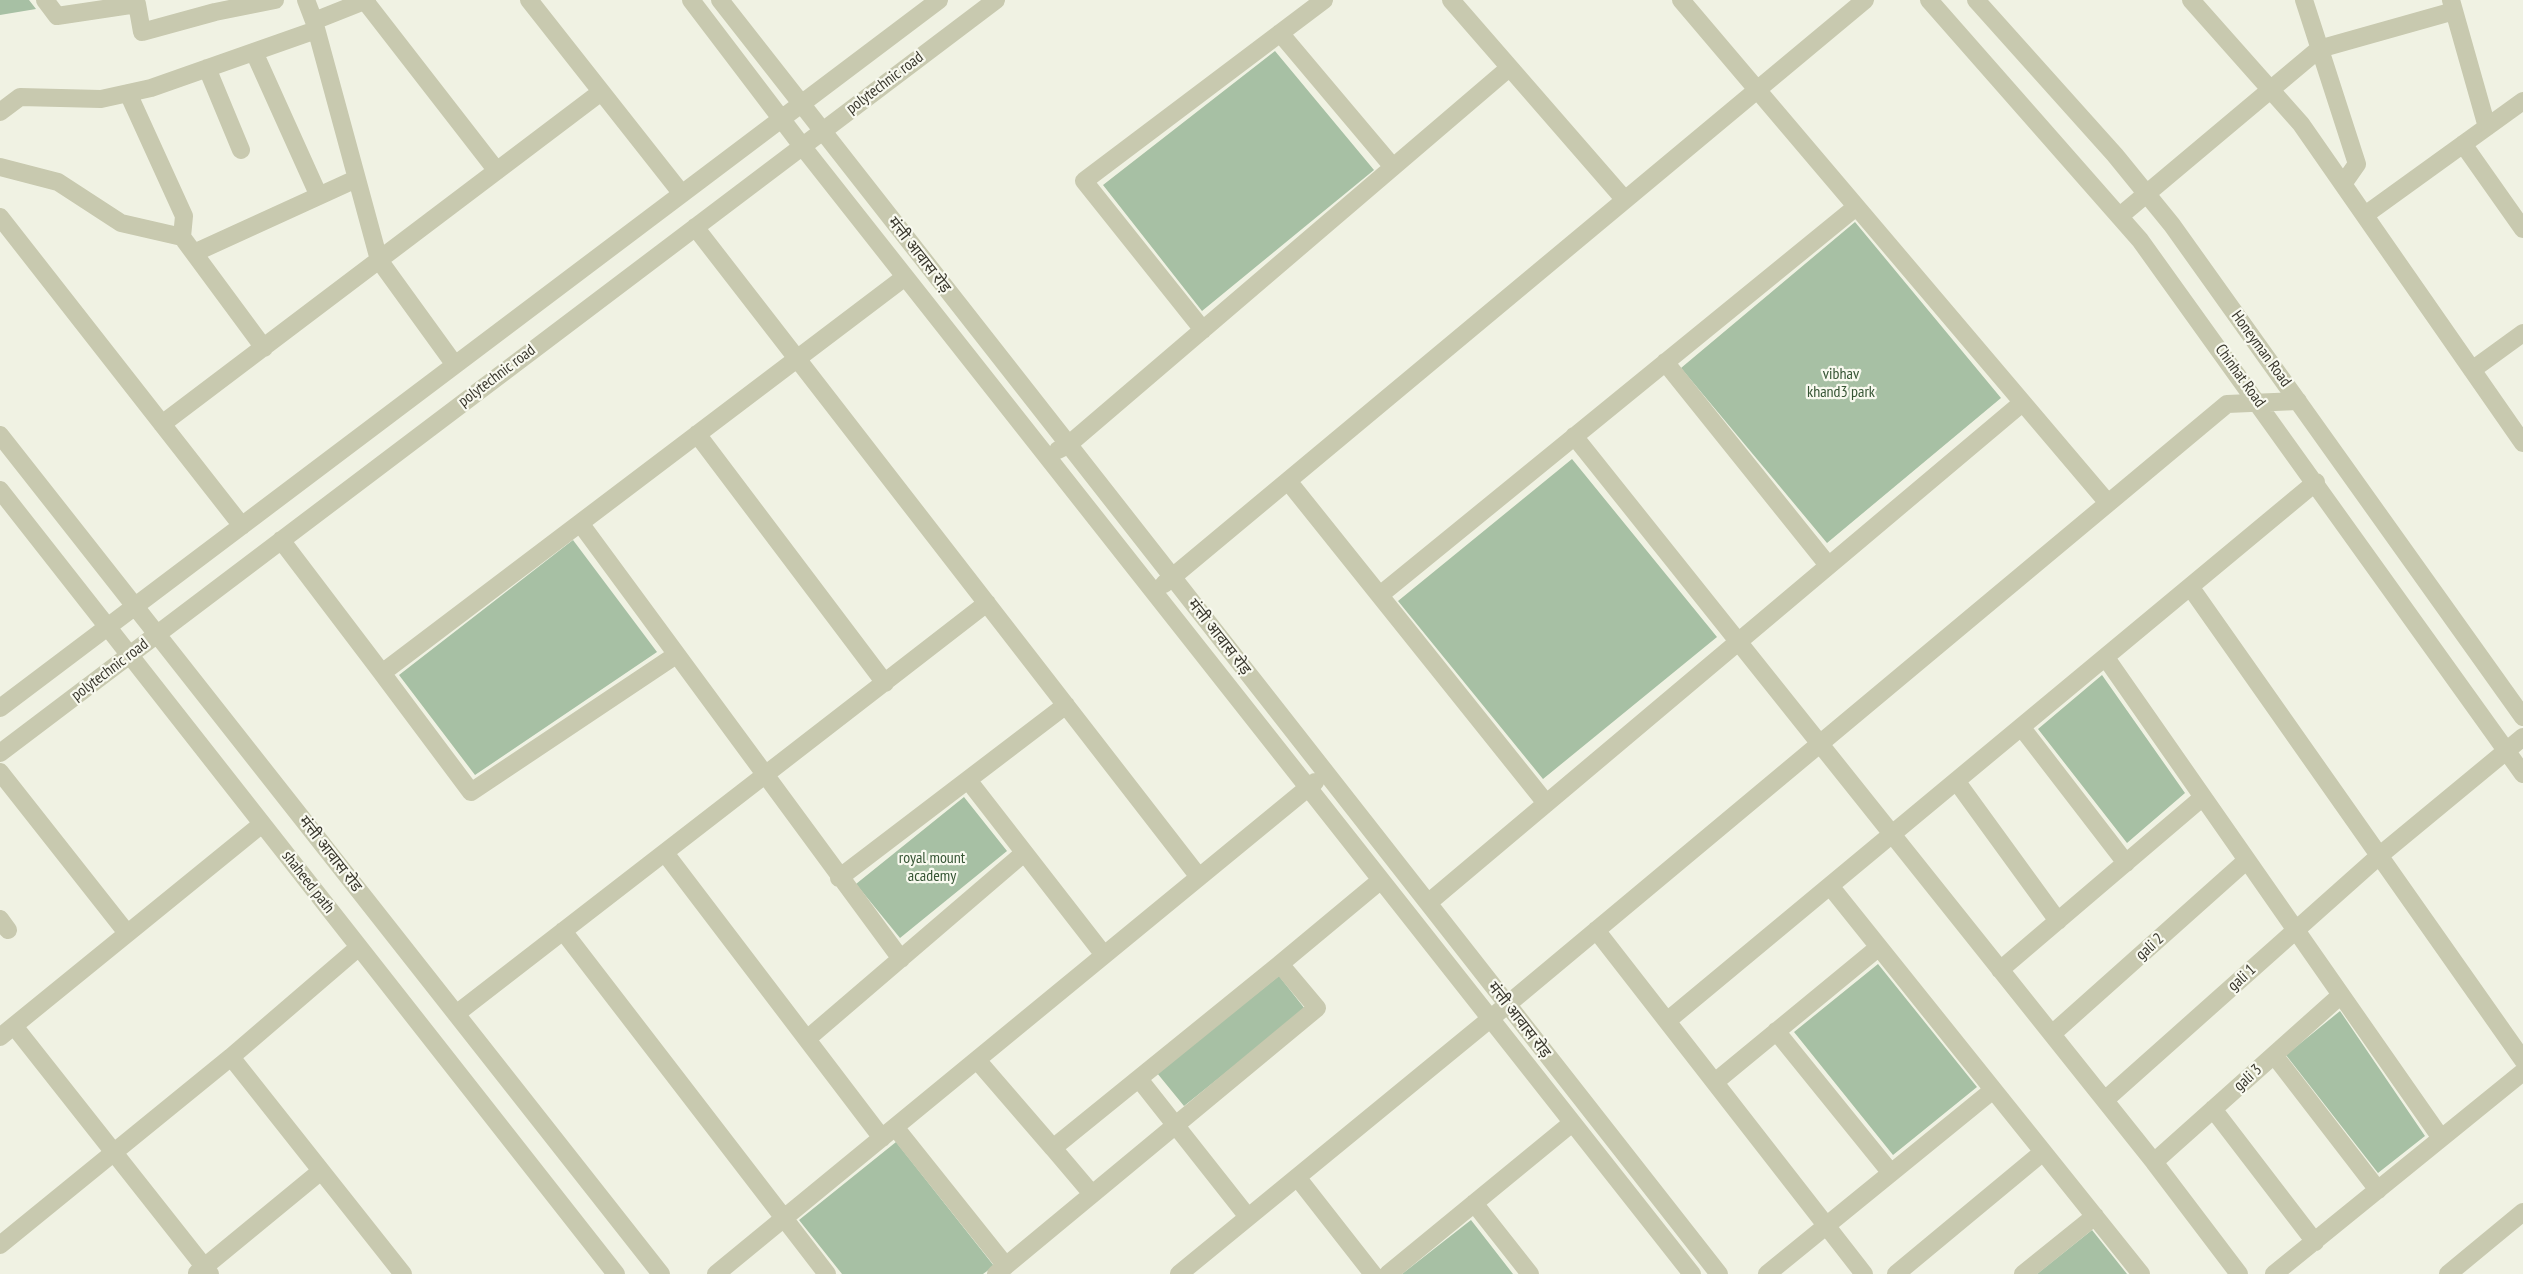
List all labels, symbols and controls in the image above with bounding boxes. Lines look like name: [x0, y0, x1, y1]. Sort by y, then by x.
street label: polytechnic road: [843, 48, 927, 118]
street label: मंत्ती आवास रोड़: [883, 213, 955, 297]
street label: Honeyman Road: [2227, 307, 2295, 391]
street label: polytechnic road: [455, 341, 539, 411]
street label: Chinhat Road: [2211, 341, 2269, 411]
park label: vibhav khand3 park: [1807, 364, 1875, 402]
street label: मंत्ती आवास रोड़: [1183, 595, 1255, 679]
street label: polytechnic road: [68, 635, 152, 705]
street label: मंत्ती आवास रोड: [294, 812, 366, 896]
street label: shaheed path: [278, 847, 338, 917]
park label: royal mount academy: [899, 848, 965, 886]
street label: gali 2: [2132, 929, 2168, 965]
street label: gali 1: [2224, 960, 2260, 996]
street label: मंत्ती आवास रोड़: [1483, 978, 1555, 1062]
street label: gali 3: [2230, 1060, 2266, 1096]

